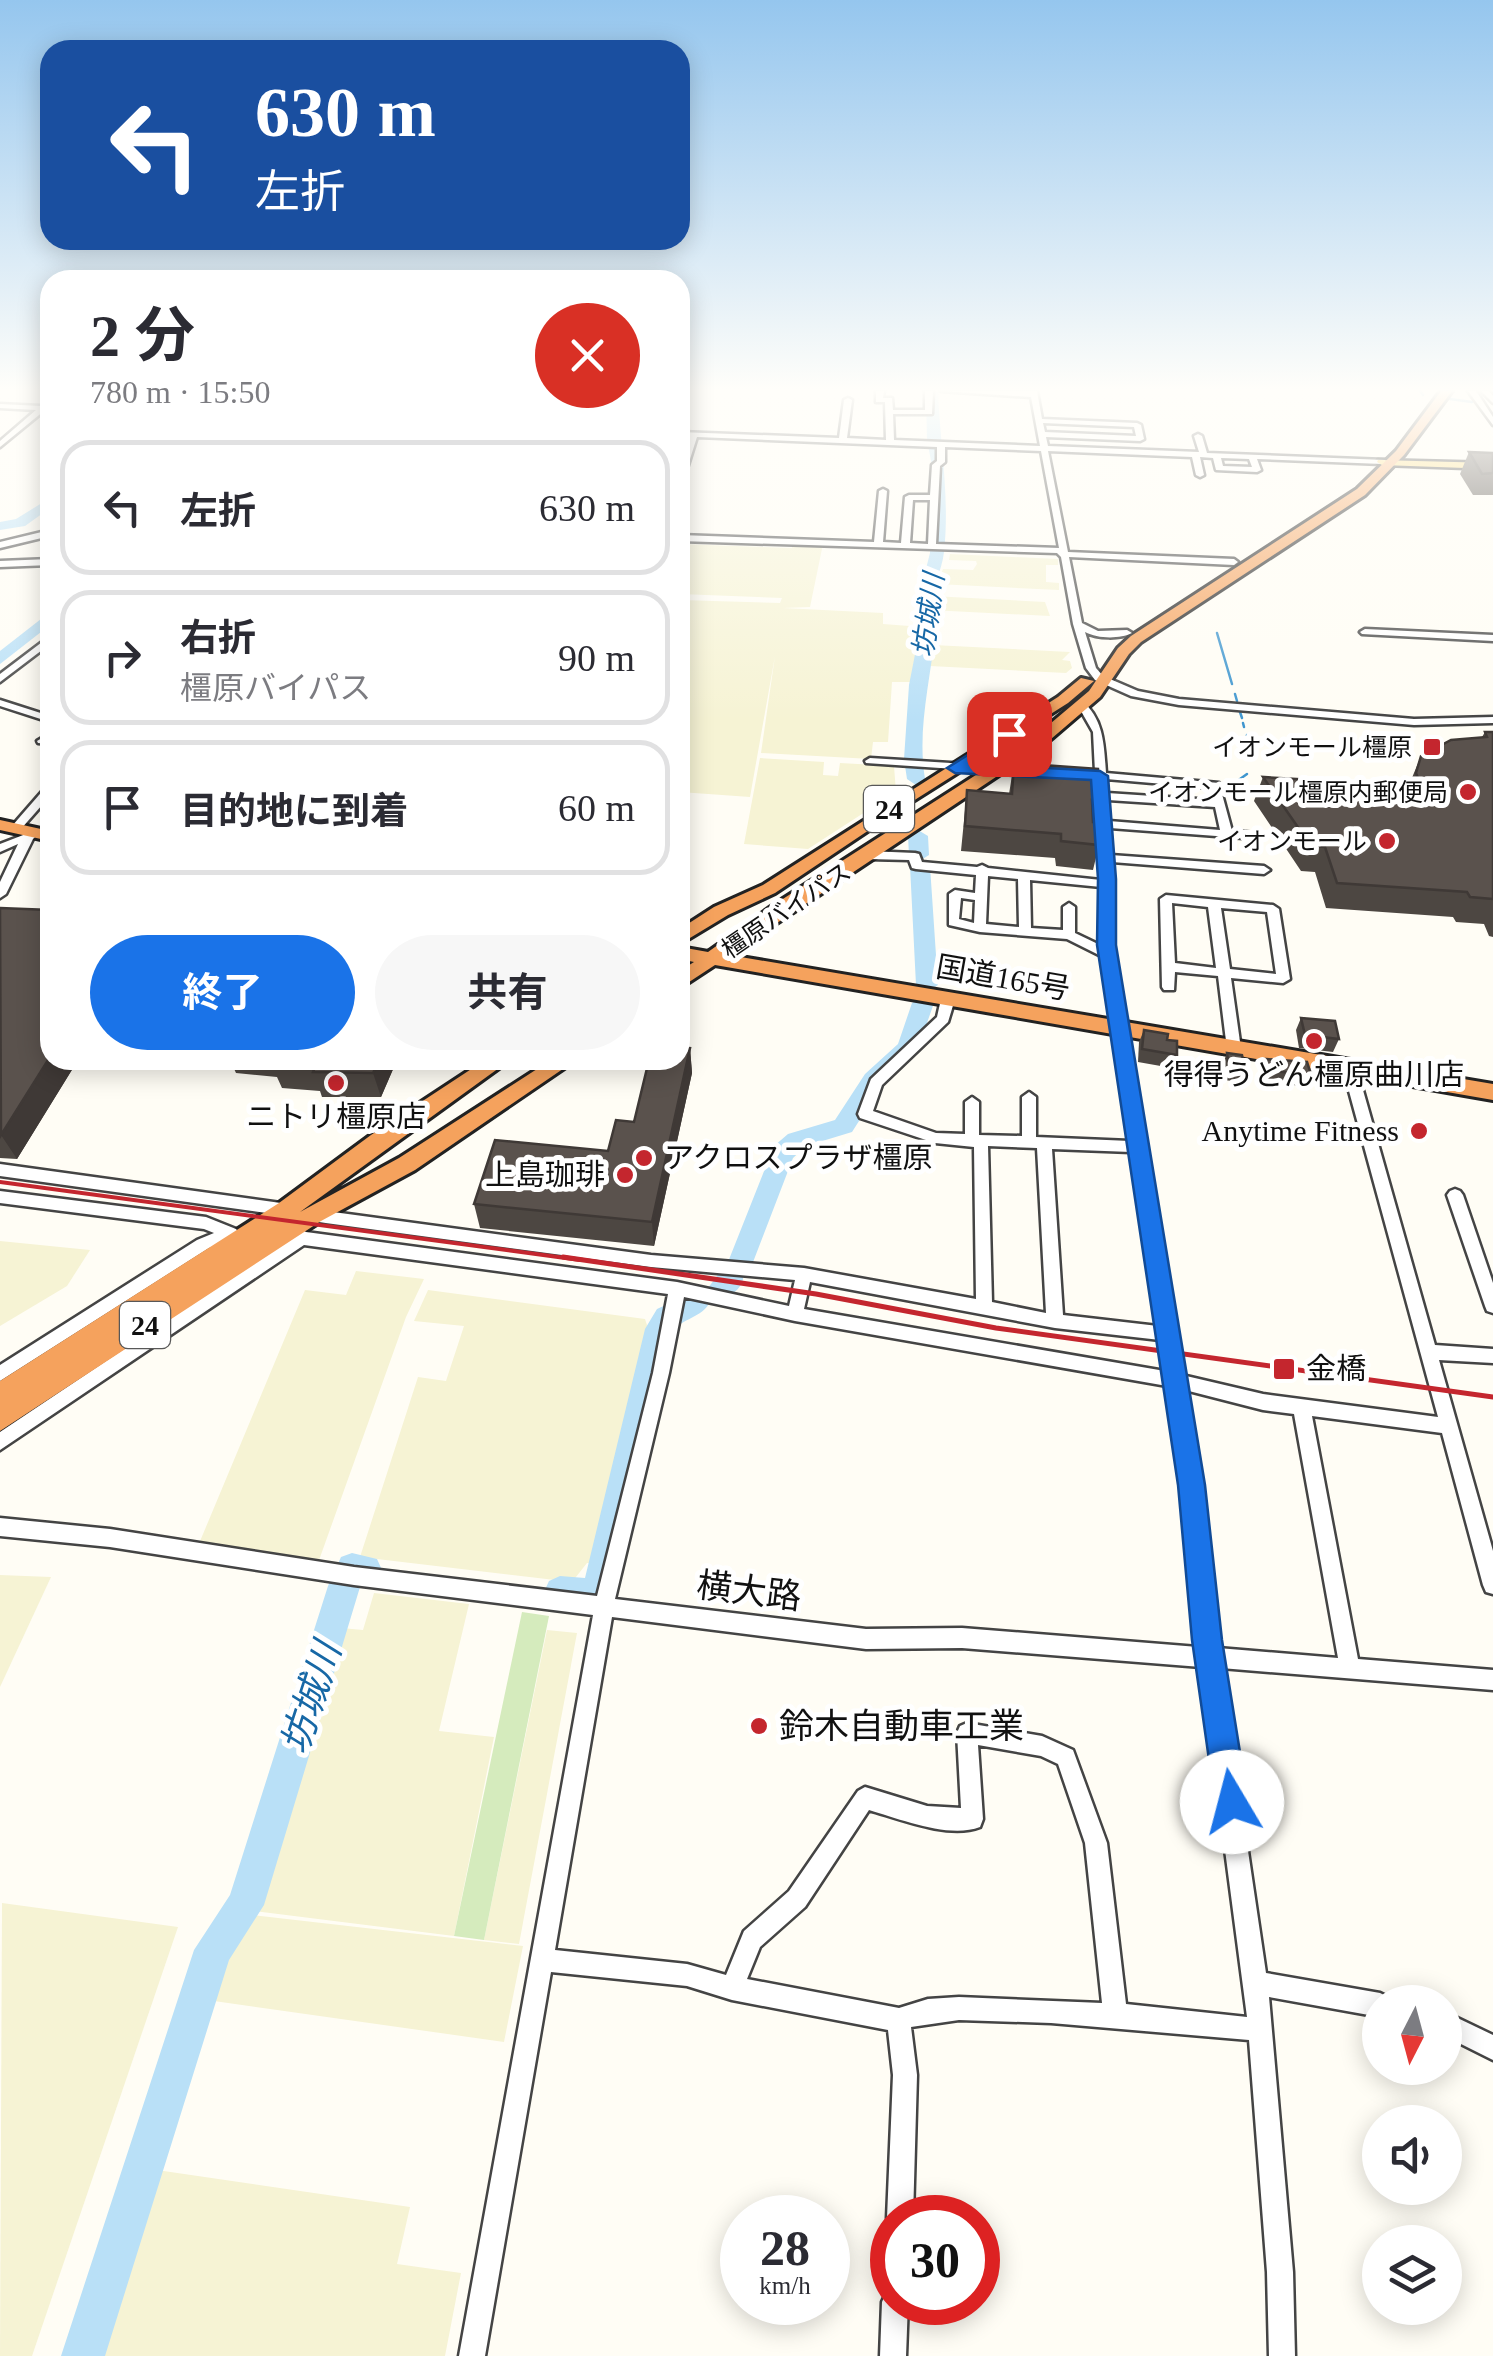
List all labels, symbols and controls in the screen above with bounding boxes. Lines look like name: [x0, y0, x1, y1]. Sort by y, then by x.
text: 630 m: [255, 74, 436, 151]
icon: left: [90, 80, 220, 210]
text: 左折: [255, 167, 345, 217]
text: 2 分: [90, 303, 195, 369]
button: close: [535, 303, 640, 408]
text: 780 m · 15:50: [90, 374, 270, 410]
icon: left: [95, 480, 150, 535]
text: 630 m: [539, 487, 635, 529]
text: 左折: [180, 490, 256, 532]
water label: 坊城川: [907, 568, 950, 659]
text: 右折: [180, 617, 256, 659]
icon: right: [95, 630, 150, 685]
text: 90 m: [558, 637, 635, 679]
text: 橿原バイパス: [180, 670, 371, 706]
pin: [967, 692, 1052, 777]
icon: arrive: [982, 707, 1037, 762]
place label: イオンモール橿原: [1212, 734, 1412, 761]
marker: イオンモール橿原: [1421, 736, 1443, 758]
place label: イオンモール橿原内郵便局: [1148, 779, 1448, 806]
icon: arrive: [95, 780, 150, 835]
marker: イオンモール橿原内郵便局: [1457, 781, 1479, 803]
road number: 24: [864, 786, 914, 832]
text: 60 m: [558, 787, 635, 829]
text: 目的地に到着: [180, 790, 408, 832]
place label: イオンモール: [1217, 828, 1367, 855]
marker: イオンモール: [1376, 830, 1398, 852]
street label: 橿原バイパス: [717, 857, 856, 963]
button: 終了: [90, 935, 355, 1050]
button: 共有: [375, 935, 640, 1050]
street label: 国道165号: [934, 950, 1072, 1005]
marker: 得得うどん橿原曲川店: [1303, 1030, 1325, 1052]
place label: 得得うどん橿原曲川店: [1164, 1058, 1464, 1091]
marker: ニトリ橿原店: [325, 1072, 347, 1094]
place label: ニトリ橿原店: [246, 1100, 426, 1133]
place label: Anytime Fitness: [1201, 1114, 1399, 1147]
marker: Anytime Fitness: [1408, 1120, 1430, 1142]
place label: アクロスプラザ橿原: [664, 1141, 933, 1174]
marker: アクロスプラザ橿原: [633, 1147, 655, 1169]
place label: 上島珈琲: [485, 1158, 605, 1191]
marker: 上島珈琲: [614, 1164, 636, 1186]
road number: 24: [120, 1302, 170, 1348]
place label: 金橋: [1306, 1352, 1366, 1385]
marker: 金橋: [1271, 1356, 1297, 1382]
street label: 横大路: [694, 1566, 803, 1617]
water label: 坊城川: [273, 1634, 350, 1759]
place label: 鈴木自動車工業: [779, 1707, 1024, 1746]
marker: 鈴木自動車工業: [748, 1715, 770, 1737]
position arrow: [1180, 1750, 1284, 1854]
north arrow: [1362, 1985, 1462, 2085]
map controls: [1362, 1985, 1462, 2325]
button: sound: [1362, 2105, 1462, 2205]
speed limit sign: 30: [870, 2195, 1000, 2325]
text: 28: [760, 2220, 810, 2276]
button: layers: [1362, 2225, 1462, 2325]
text: km/h: [759, 2272, 811, 2299]

